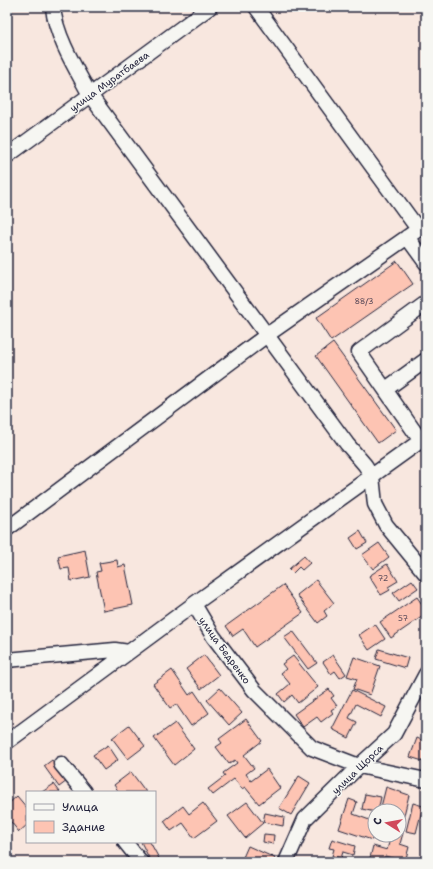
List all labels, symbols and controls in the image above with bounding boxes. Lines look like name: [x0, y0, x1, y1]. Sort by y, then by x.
street label: улица Муратбаева: [67, 48, 152, 115]
house number: 88/3: [354, 296, 374, 307]
house number: 72: [378, 573, 389, 584]
house number: 57: [398, 613, 408, 624]
street label: улица Бедренко: [196, 614, 253, 686]
street label: улица Щорса: [329, 741, 386, 797]
legend: [26, 791, 156, 843]
text: Улица: [62, 799, 99, 815]
north arrow: [367, 803, 407, 843]
text: С: [370, 816, 386, 826]
text: Здание: [62, 819, 106, 835]

